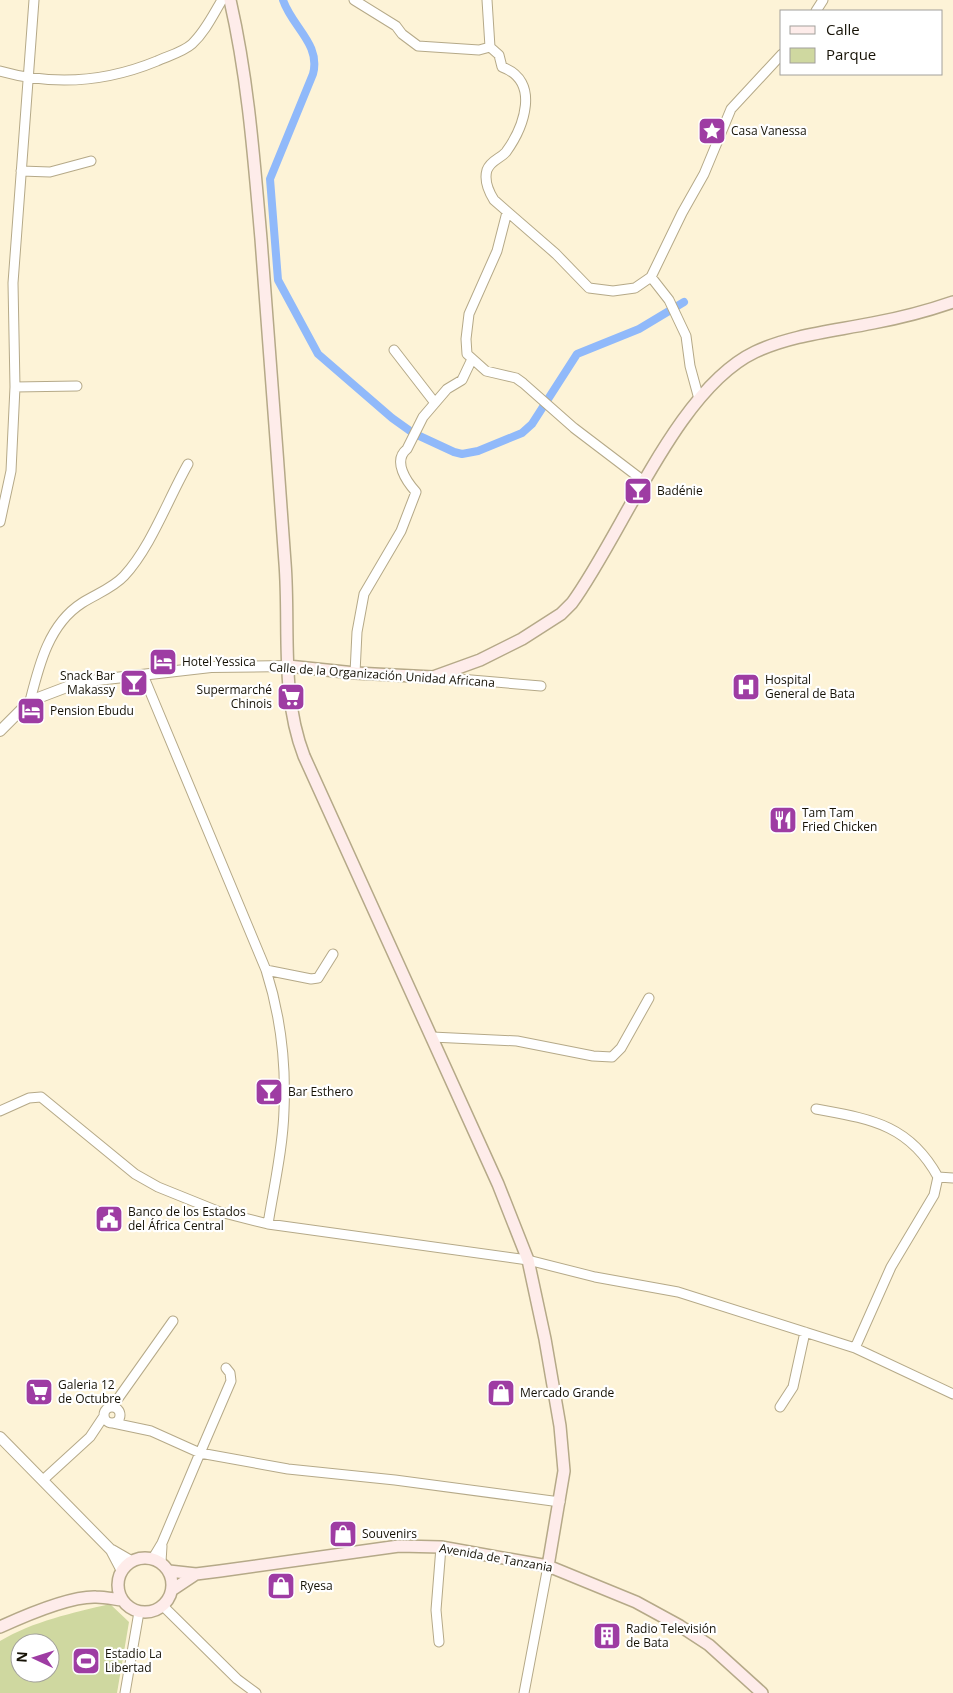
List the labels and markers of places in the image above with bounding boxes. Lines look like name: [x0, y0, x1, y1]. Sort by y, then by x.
place icon: Casa Vanessa: [697, 116, 727, 146]
place label: Casa Vanessa: [731, 122, 807, 139]
bar icon: Badénie: [623, 476, 653, 506]
place label: Badénie: [657, 482, 703, 499]
hotel icon: Hotel Yessica: [148, 647, 178, 677]
place label: Hotel Yessica: [182, 653, 256, 670]
place label: Snack Bar Makassy: [60, 667, 116, 698]
bar icon: Snack Bar Makassy: [119, 668, 149, 698]
place label: Hospital General de Bata: [765, 671, 855, 702]
hospital icon: Hospital General de Bata: [731, 672, 761, 702]
place label: Supermarché Chinois: [197, 681, 272, 712]
supermarket icon: Supermarché Chinois: [276, 682, 306, 712]
hotel icon: Pension Ebudu: [16, 696, 46, 726]
place label: Pension Ebudu: [50, 702, 134, 719]
place label: Tam Tam Fried Chicken: [802, 804, 877, 835]
restaurant icon: Tam Tam Fried Chicken: [768, 805, 798, 835]
bar icon: Bar Esthero: [254, 1077, 284, 1107]
place label: Bar Esthero: [288, 1083, 353, 1100]
place label: Banco de los Estados del África Central: [128, 1203, 246, 1234]
public building icon: Banco de los Estados del África Central: [94, 1204, 124, 1234]
place label: Galeria 12 de Octubre: [58, 1376, 121, 1407]
supermarket icon: Galeria 12 de Octubre: [24, 1377, 54, 1407]
shop icon: Mercado Grande: [486, 1378, 516, 1408]
place label: Mercado Grande: [520, 1384, 615, 1401]
shop icon: Souvenirs: [328, 1519, 358, 1549]
place label: Souvenirs: [362, 1525, 417, 1542]
shop icon: Ryesa: [266, 1571, 296, 1601]
place label: Ryesa: [300, 1577, 333, 1594]
place label: Radio Televisión de Bata: [626, 1620, 716, 1651]
building icon: Radio Televisión de Bata: [592, 1621, 622, 1651]
place label: Estadio La Libertad: [105, 1645, 162, 1676]
sports icon: Estadio La Libertad: [71, 1646, 101, 1676]

